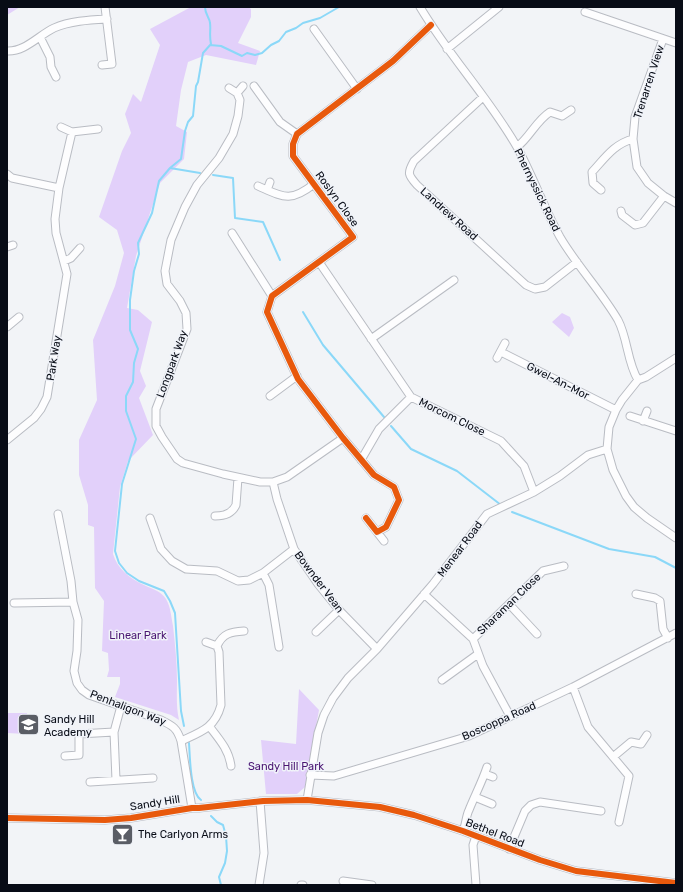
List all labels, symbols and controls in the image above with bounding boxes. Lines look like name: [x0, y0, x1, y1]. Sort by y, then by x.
street label: Trenarren View: [631, 43, 667, 120]
street label: Phernyssick Road: [511, 146, 563, 234]
street label: Roslyn Close: [313, 169, 361, 229]
street label: Landrew Road: [418, 185, 480, 243]
street label: Longpark Way: [154, 328, 190, 400]
street label: Park Way: [44, 334, 64, 382]
street label: Gwel-An-Mor: [524, 360, 592, 403]
street label: Morcom Close: [417, 395, 487, 439]
street label: Menear Road: [435, 519, 485, 579]
street label: Bownder Vean: [292, 549, 346, 615]
street label: Sharaman Close: [475, 570, 543, 638]
park label: Linear Park: [109, 629, 167, 642]
street label: Penhaligon Way: [88, 687, 168, 729]
street label: Boscoppa Road: [460, 699, 538, 743]
school or university icon: Sandy Hill Academy: [15, 712, 41, 738]
place label: Sandy Hill Academy: [44, 713, 94, 739]
park label: Sandy Hill Park: [248, 760, 324, 773]
street label: Sandy Hill: [129, 793, 181, 813]
street label: Bethel Road: [464, 816, 526, 850]
bar icon: The Carlyon Arms: [110, 821, 136, 847]
place label: The Carlyon Arms: [138, 828, 229, 841]

